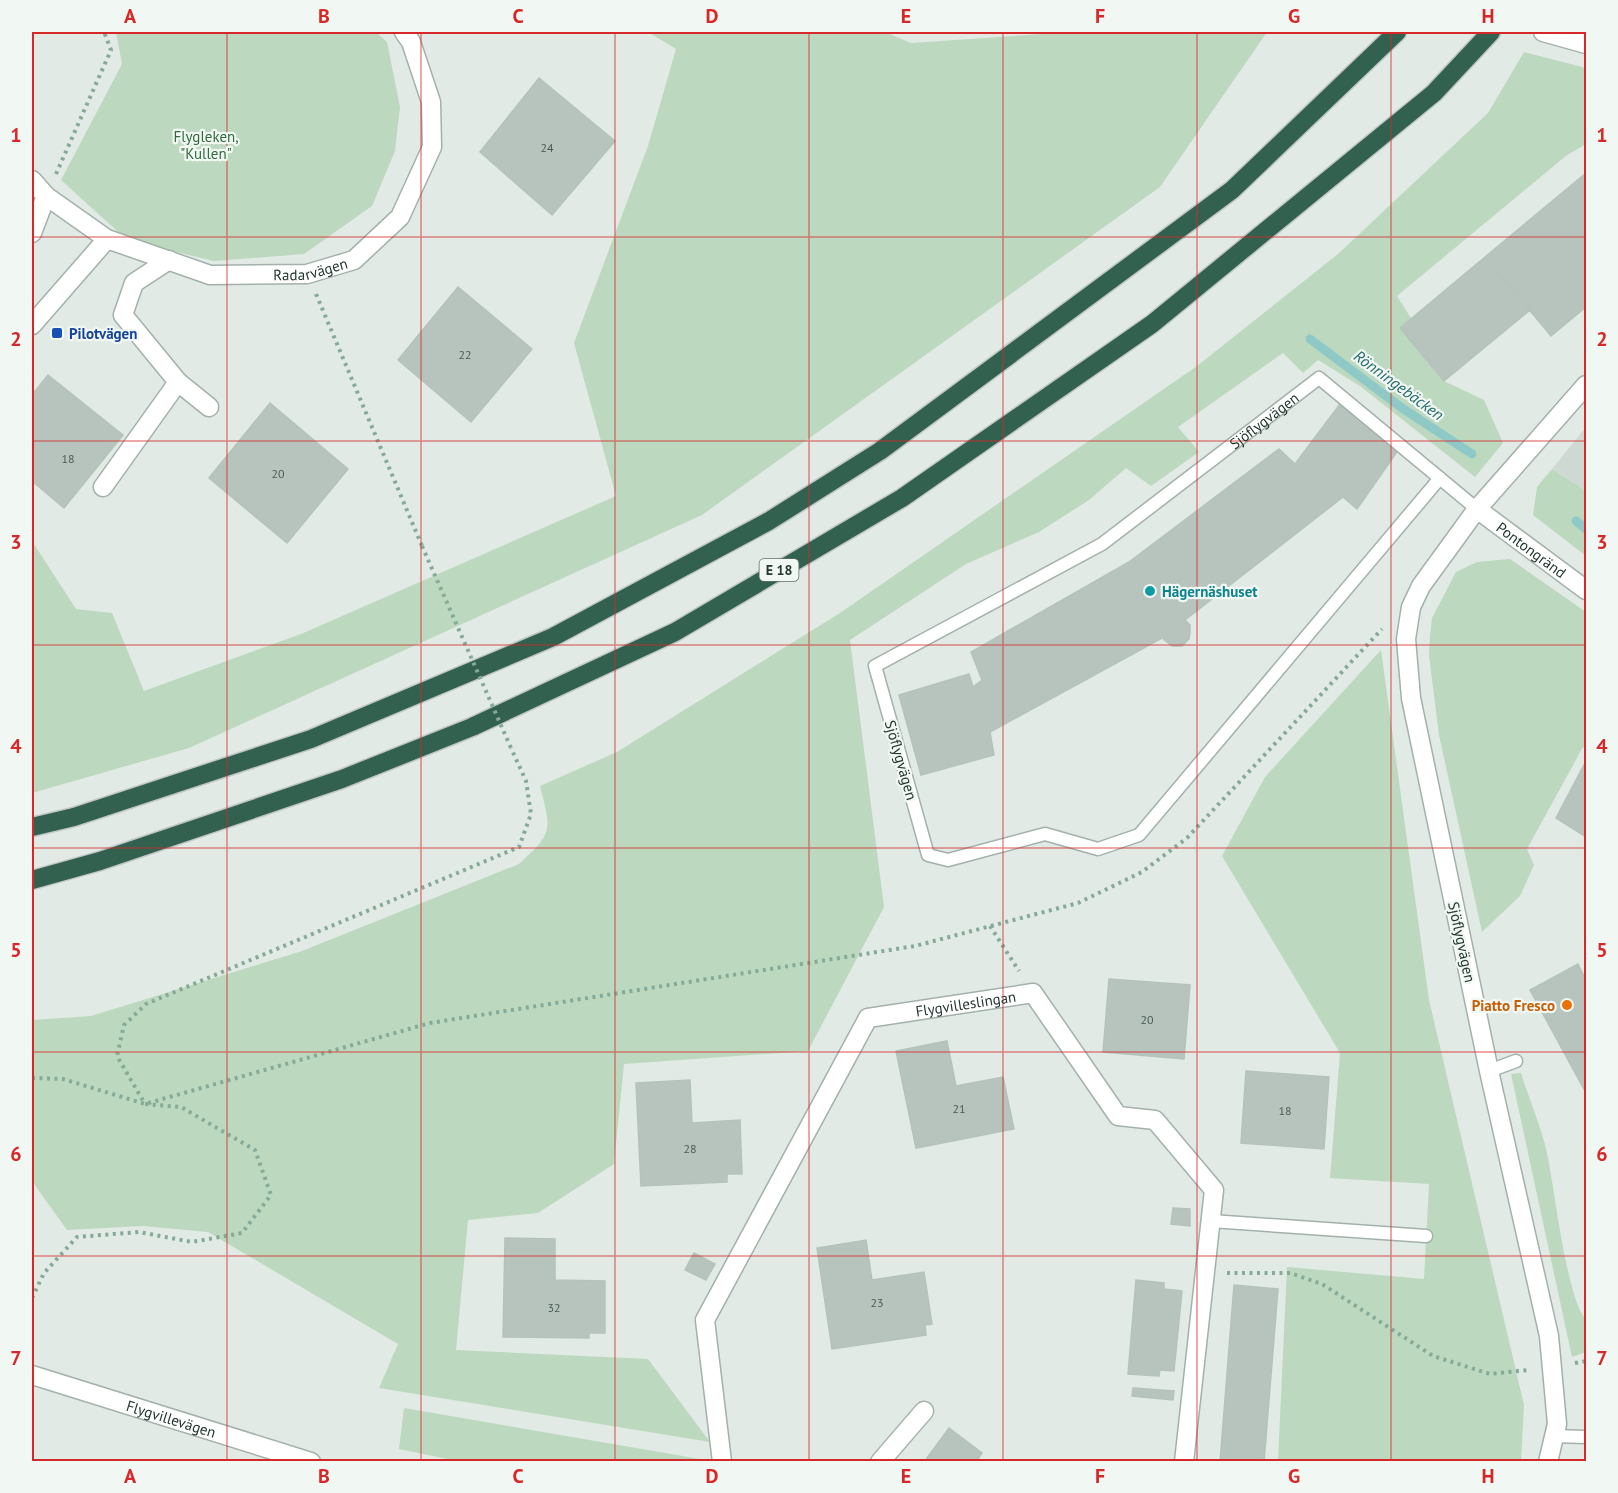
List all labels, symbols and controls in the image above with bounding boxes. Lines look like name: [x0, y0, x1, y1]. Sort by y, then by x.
text: A: [124, 3, 137, 29]
text: B: [318, 3, 330, 29]
text: C: [512, 3, 524, 29]
text: D: [706, 3, 719, 29]
text: E: [901, 3, 911, 29]
text: F: [1095, 3, 1105, 29]
text: G: [1288, 3, 1300, 29]
text: H: [1481, 3, 1495, 29]
text: 1: [10, 122, 22, 148]
text: 1: [1596, 122, 1608, 148]
park label: Flygleken, "Kullen": [173, 127, 239, 163]
house number: 24: [540, 140, 554, 155]
street label: Radarvägen: [273, 253, 350, 284]
place label: Pilotvägen: [69, 324, 137, 343]
text: 2: [10, 326, 22, 352]
marker: Pilotvägen: [50, 326, 64, 340]
text: 2: [1596, 326, 1608, 352]
water label: Rönningebäcken: [1350, 346, 1448, 424]
house number: 22: [458, 347, 472, 362]
street label: Sjöflygvägen: [1225, 388, 1302, 453]
house number: 18: [61, 451, 75, 466]
house number: 20: [271, 466, 285, 481]
street label: Pontongränd: [1493, 517, 1570, 582]
text: 3: [10, 529, 22, 555]
text: 3: [1596, 529, 1608, 555]
road number: E 18: [760, 559, 798, 581]
place label: Hägernäshuset: [1162, 582, 1258, 601]
marker: Hägernäshuset: [1143, 584, 1157, 598]
street label: Sjöflygvägen: [881, 718, 921, 802]
text: 4: [10, 733, 22, 759]
text: 4: [1596, 733, 1608, 759]
street label: Sjöflygvägen: [1444, 900, 1480, 984]
text: 5: [10, 937, 22, 963]
text: 5: [1596, 937, 1608, 963]
street label: Flygvilleslingan: [914, 986, 1017, 1020]
place label: Piatto Fresco: [1472, 996, 1555, 1015]
marker: Piatto Fresco: [1560, 998, 1574, 1012]
house number: 20: [1140, 1012, 1154, 1027]
house number: 21: [952, 1101, 966, 1116]
house number: 18: [1278, 1103, 1292, 1118]
text: 6: [10, 1141, 22, 1167]
house number: 28: [683, 1141, 697, 1156]
text: 6: [1596, 1141, 1608, 1167]
house number: 23: [870, 1295, 884, 1310]
house number: 32: [547, 1300, 561, 1315]
text: 7: [10, 1345, 22, 1371]
text: 7: [1596, 1345, 1608, 1371]
street label: Flygvillevägen: [124, 1396, 219, 1441]
text: A: [124, 1463, 137, 1489]
text: B: [318, 1463, 330, 1489]
text: C: [512, 1463, 524, 1489]
text: D: [706, 1463, 719, 1489]
text: E: [901, 1463, 911, 1489]
text: F: [1095, 1463, 1105, 1489]
text: G: [1288, 1463, 1300, 1489]
text: H: [1481, 1463, 1495, 1489]

